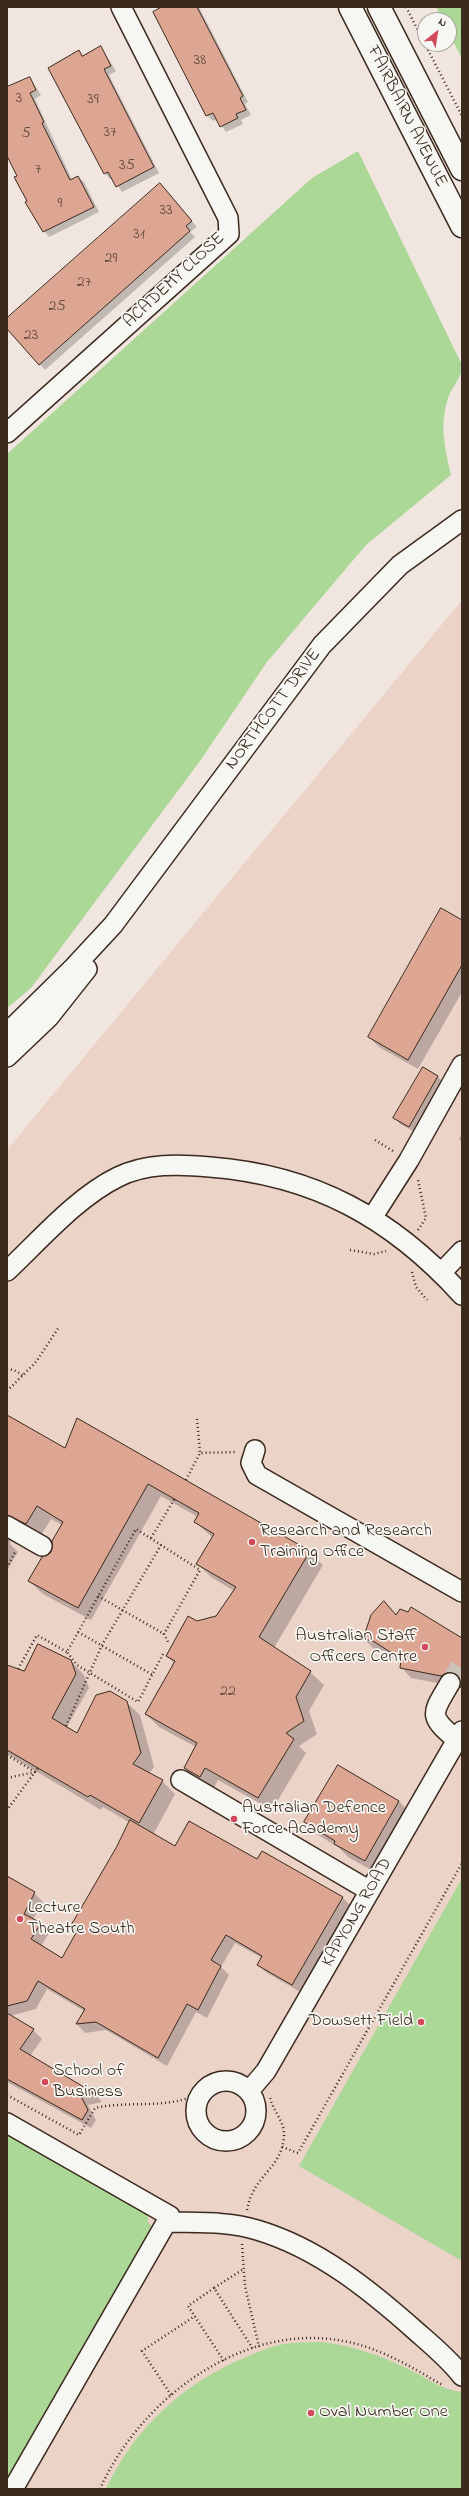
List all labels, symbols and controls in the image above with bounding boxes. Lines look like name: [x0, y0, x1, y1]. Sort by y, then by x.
north arrow: [417, 12, 457, 52]
text: N: [435, 14, 450, 31]
street label: FAIRBAIRN AVENUE: [361, 43, 451, 191]
house number: 38: [194, 51, 206, 71]
house number: 3: [16, 89, 22, 109]
house number: 39: [87, 90, 99, 110]
house number: 37: [103, 123, 117, 143]
house number: 5: [21, 124, 31, 144]
house number: 35: [119, 156, 135, 176]
house number: 7: [35, 160, 41, 180]
house number: 9: [58, 194, 62, 214]
house number: 33: [159, 201, 173, 221]
house number: 31: [133, 225, 145, 245]
street label: ACADEMY CLOSE: [120, 229, 230, 333]
house number: 29: [105, 249, 117, 269]
house number: 27: [77, 273, 91, 293]
house number: 25: [48, 297, 66, 317]
house number: 23: [24, 326, 38, 346]
street label: NORTHCOTT DRIVE: [222, 645, 326, 775]
place label: Research and Research Training Office: [260, 1521, 432, 1564]
marker: Research and Research Training Office: [247, 1537, 257, 1547]
place label: Australian Staff Officers Centre: [296, 1626, 417, 1668]
marker: Australian Staff Officers Centre: [420, 1642, 430, 1652]
house number: 22: [220, 1682, 236, 1702]
place label: Australian Defence Force Academy: [242, 1798, 386, 1840]
marker: Australian Defence Force Academy: [229, 1814, 239, 1824]
street label: KAPYONG ROAD: [318, 1855, 398, 1971]
place label: Lecture Theatre South: [28, 1898, 135, 1940]
marker: Lecture Theatre South: [15, 1914, 25, 1924]
place label: Dowsett Field: [309, 2011, 413, 2033]
marker: Dowsett Field: [416, 2017, 426, 2027]
place label: School of Business: [53, 2061, 125, 2104]
marker: School of Business: [40, 2077, 50, 2087]
place label: Oval Number One: [319, 2402, 448, 2424]
marker: Oval Number One: [306, 2408, 316, 2418]

